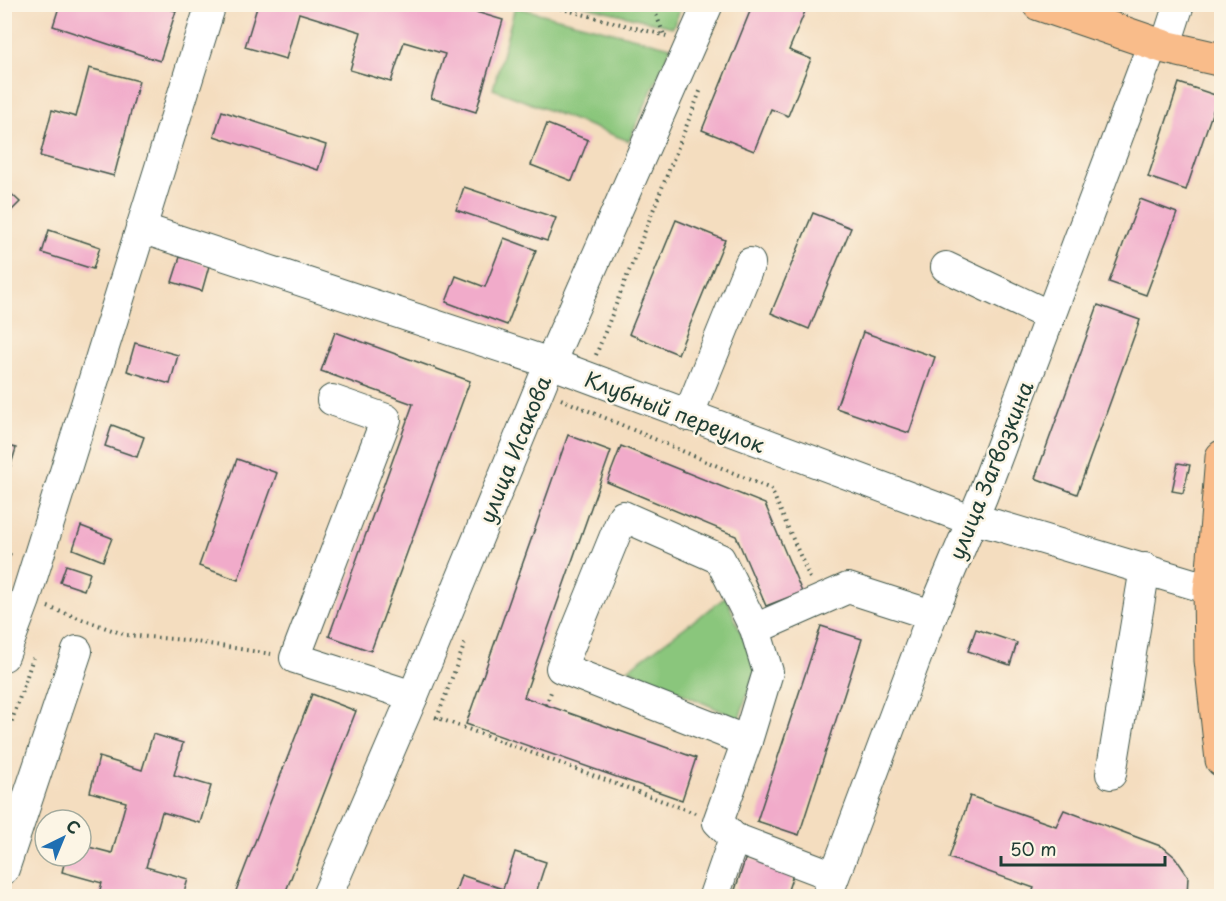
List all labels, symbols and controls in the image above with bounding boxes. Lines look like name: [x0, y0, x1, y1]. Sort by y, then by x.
street label: Клубный переулок: [580, 362, 770, 460]
street label: улица Исакова: [470, 370, 558, 528]
street label: улица Загвозкина: [940, 375, 1041, 564]
north arrow: [33, 808, 93, 868]
text: С: [61, 813, 87, 839]
scale bar: [1001, 829, 1164, 867]
text: 50 m: [1010, 835, 1057, 862]

